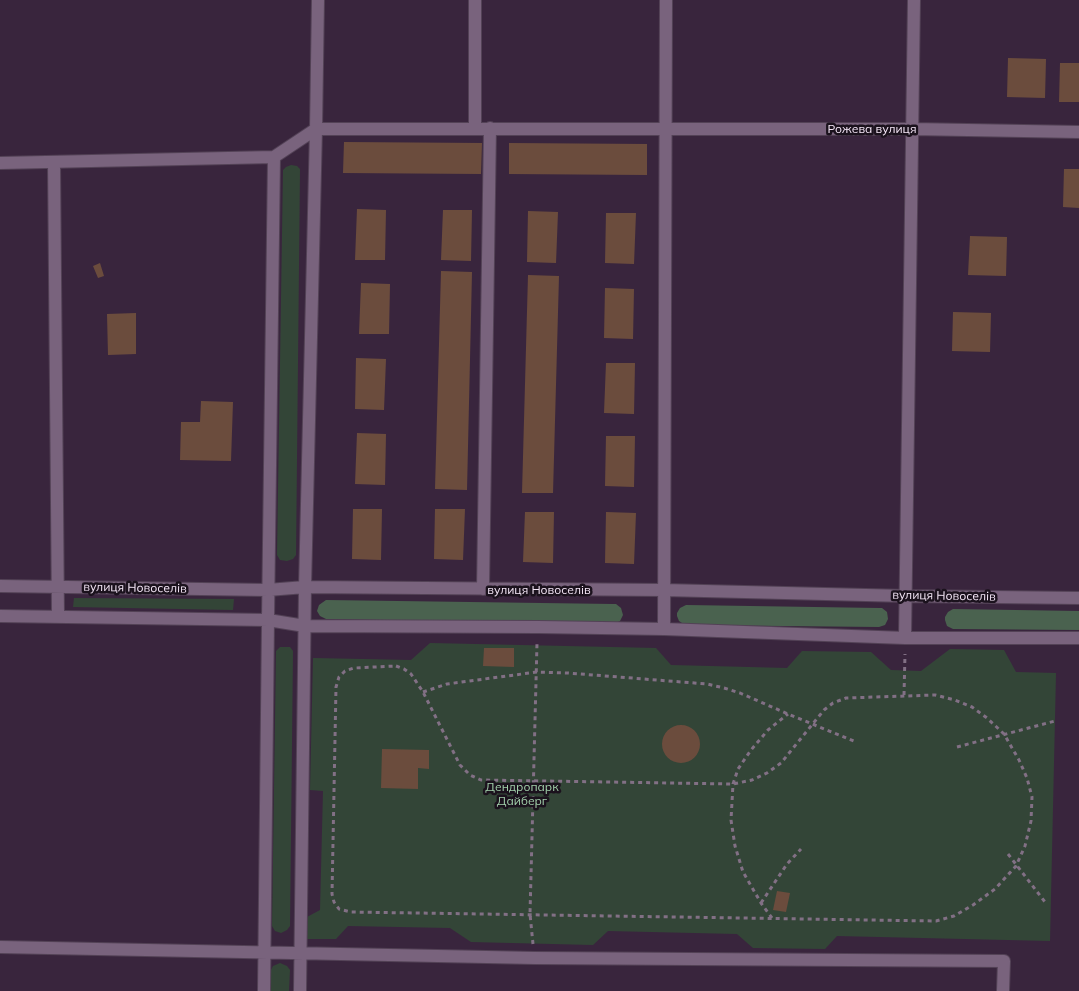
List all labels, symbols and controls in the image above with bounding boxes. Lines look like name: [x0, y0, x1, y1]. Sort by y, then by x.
street label: Рожева вулиця: [827, 122, 917, 136]
street label: вулиця Новоселів: [83, 580, 187, 596]
street label: вулиця Новоселів: [487, 583, 591, 597]
street label: вулиця Новоселів: [892, 588, 996, 604]
park label: Дендропарк Дайберг: [485, 780, 559, 808]

